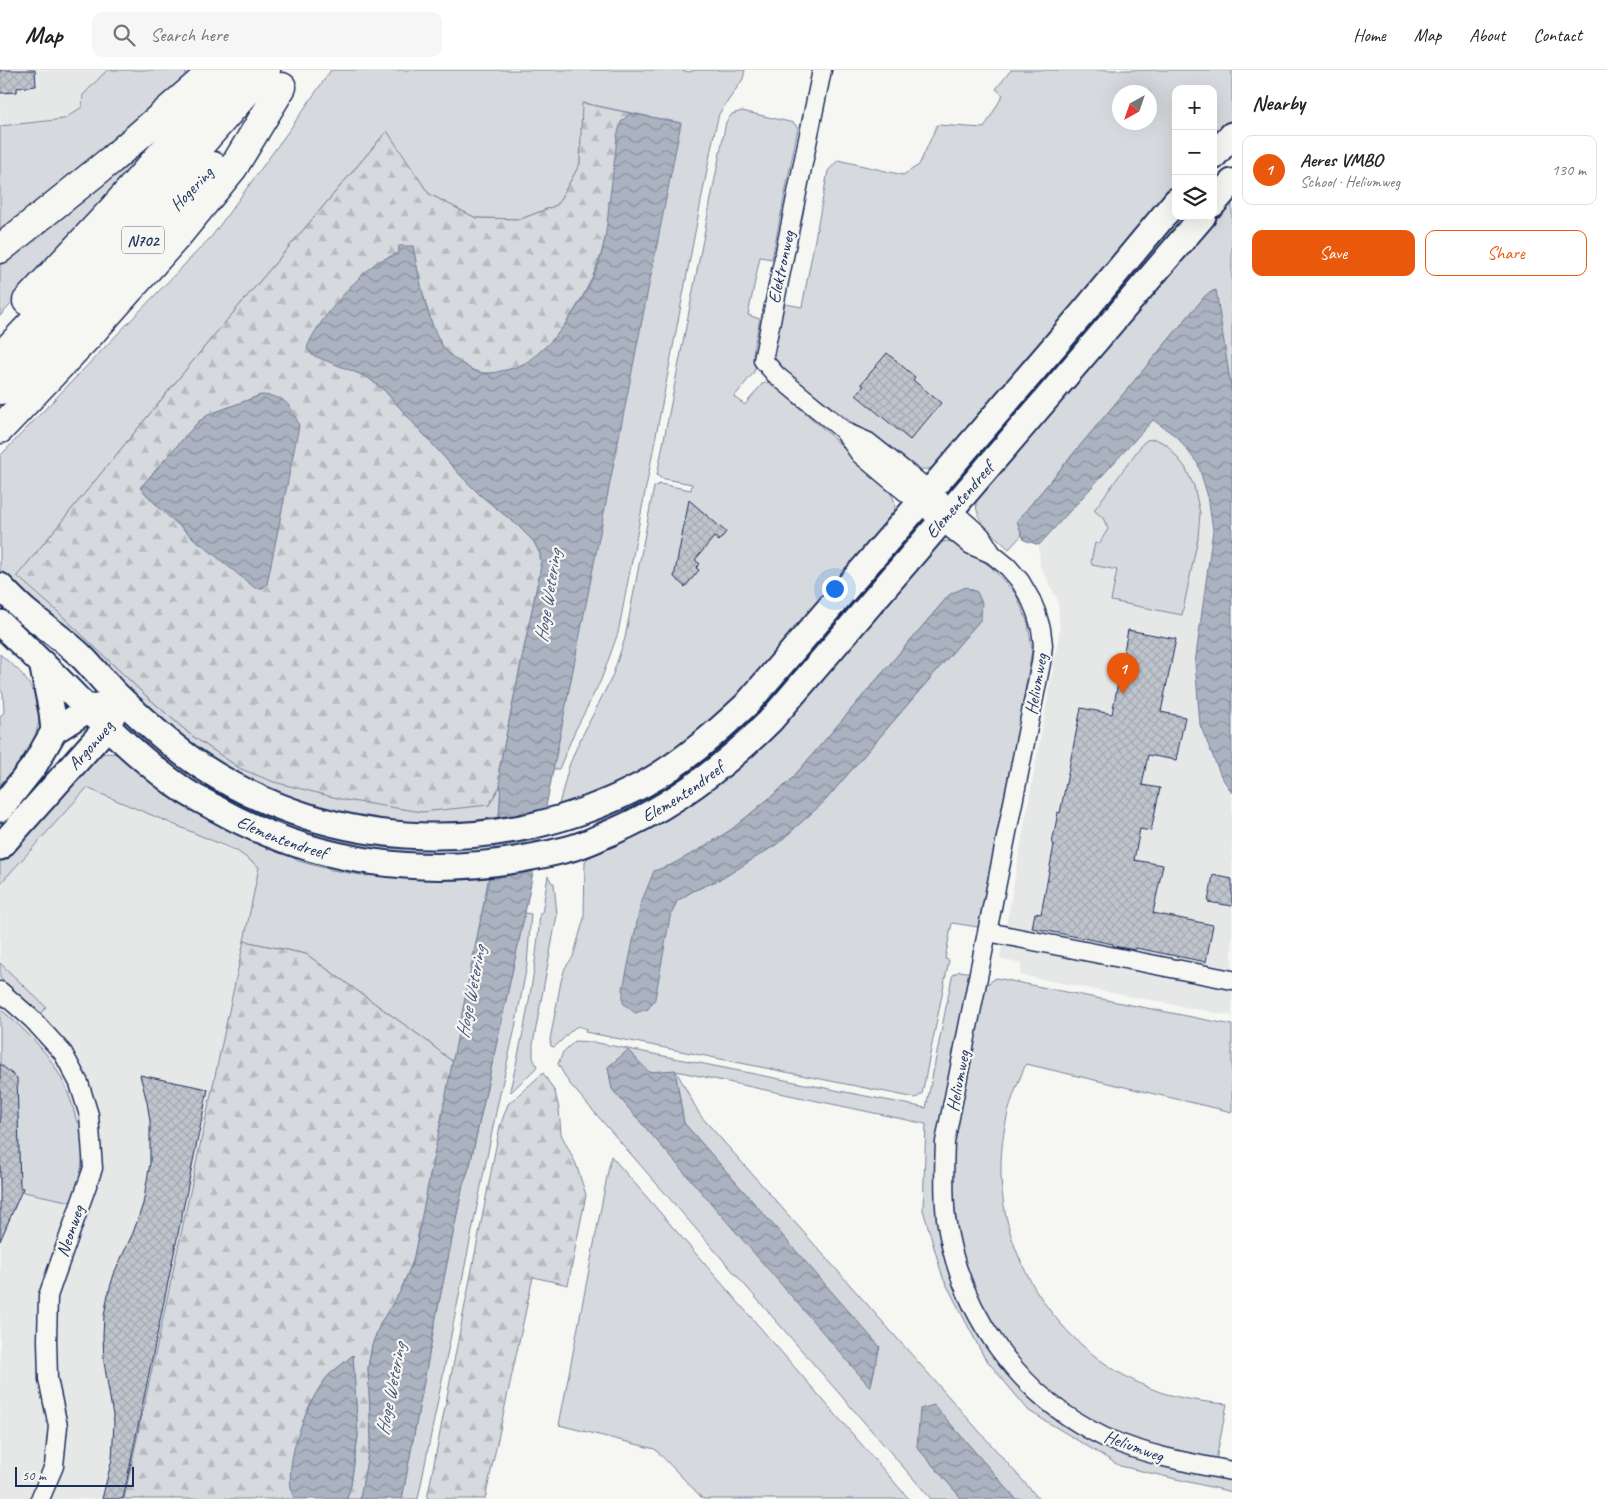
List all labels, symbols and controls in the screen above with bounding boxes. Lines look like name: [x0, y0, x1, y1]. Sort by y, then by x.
search box: [92, 12, 442, 57]
text: Map: [25, 20, 62, 50]
icon: search: [110, 21, 138, 49]
text: Search here: [150, 23, 228, 47]
text: Home: [1353, 24, 1386, 46]
text: Map: [1414, 24, 1441, 46]
text: About: [1469, 24, 1505, 46]
text: Contact: [1533, 24, 1582, 46]
north arrow: [1112, 85, 1157, 130]
map controls: [1172, 85, 1217, 220]
button: +: [1172, 85, 1217, 130]
text: Nearby: [1252, 90, 1305, 116]
button: −: [1172, 130, 1217, 175]
text: Aeres VMBO: [1300, 148, 1382, 172]
text: 1: [1265, 160, 1273, 180]
text: 130 m: [1552, 160, 1586, 180]
street label: Hogering: [165, 161, 219, 215]
text: School · Heliumweg: [1300, 172, 1400, 192]
button: layers: [1172, 175, 1217, 220]
road number: N702: [122, 226, 164, 254]
street label: Elektronweg: [763, 227, 800, 305]
button: Save: [1252, 230, 1415, 276]
button: Share: [1425, 230, 1587, 276]
street label: Elementendreef: [921, 454, 1001, 543]
water label: Hoge Wetering: [529, 545, 568, 644]
your location: [822, 576, 848, 602]
street label: Heliumweg: [1020, 650, 1052, 716]
pin: 1: [1107, 653, 1139, 694]
street label: Argonweg: [63, 717, 119, 774]
street label: Elementendreef: [638, 754, 731, 827]
street label: Elementendreef: [234, 810, 333, 864]
water label: Hoge Wetering: [450, 941, 492, 1040]
street label: Heliumweg: [941, 1047, 975, 1113]
street label: Neonweg: [51, 1201, 90, 1260]
water label: Hoge Wetering: [370, 1338, 412, 1437]
street label: Heliumweg: [1101, 1425, 1168, 1467]
scale bar: [15, 1464, 134, 1487]
text: 50 m: [22, 1467, 46, 1484]

